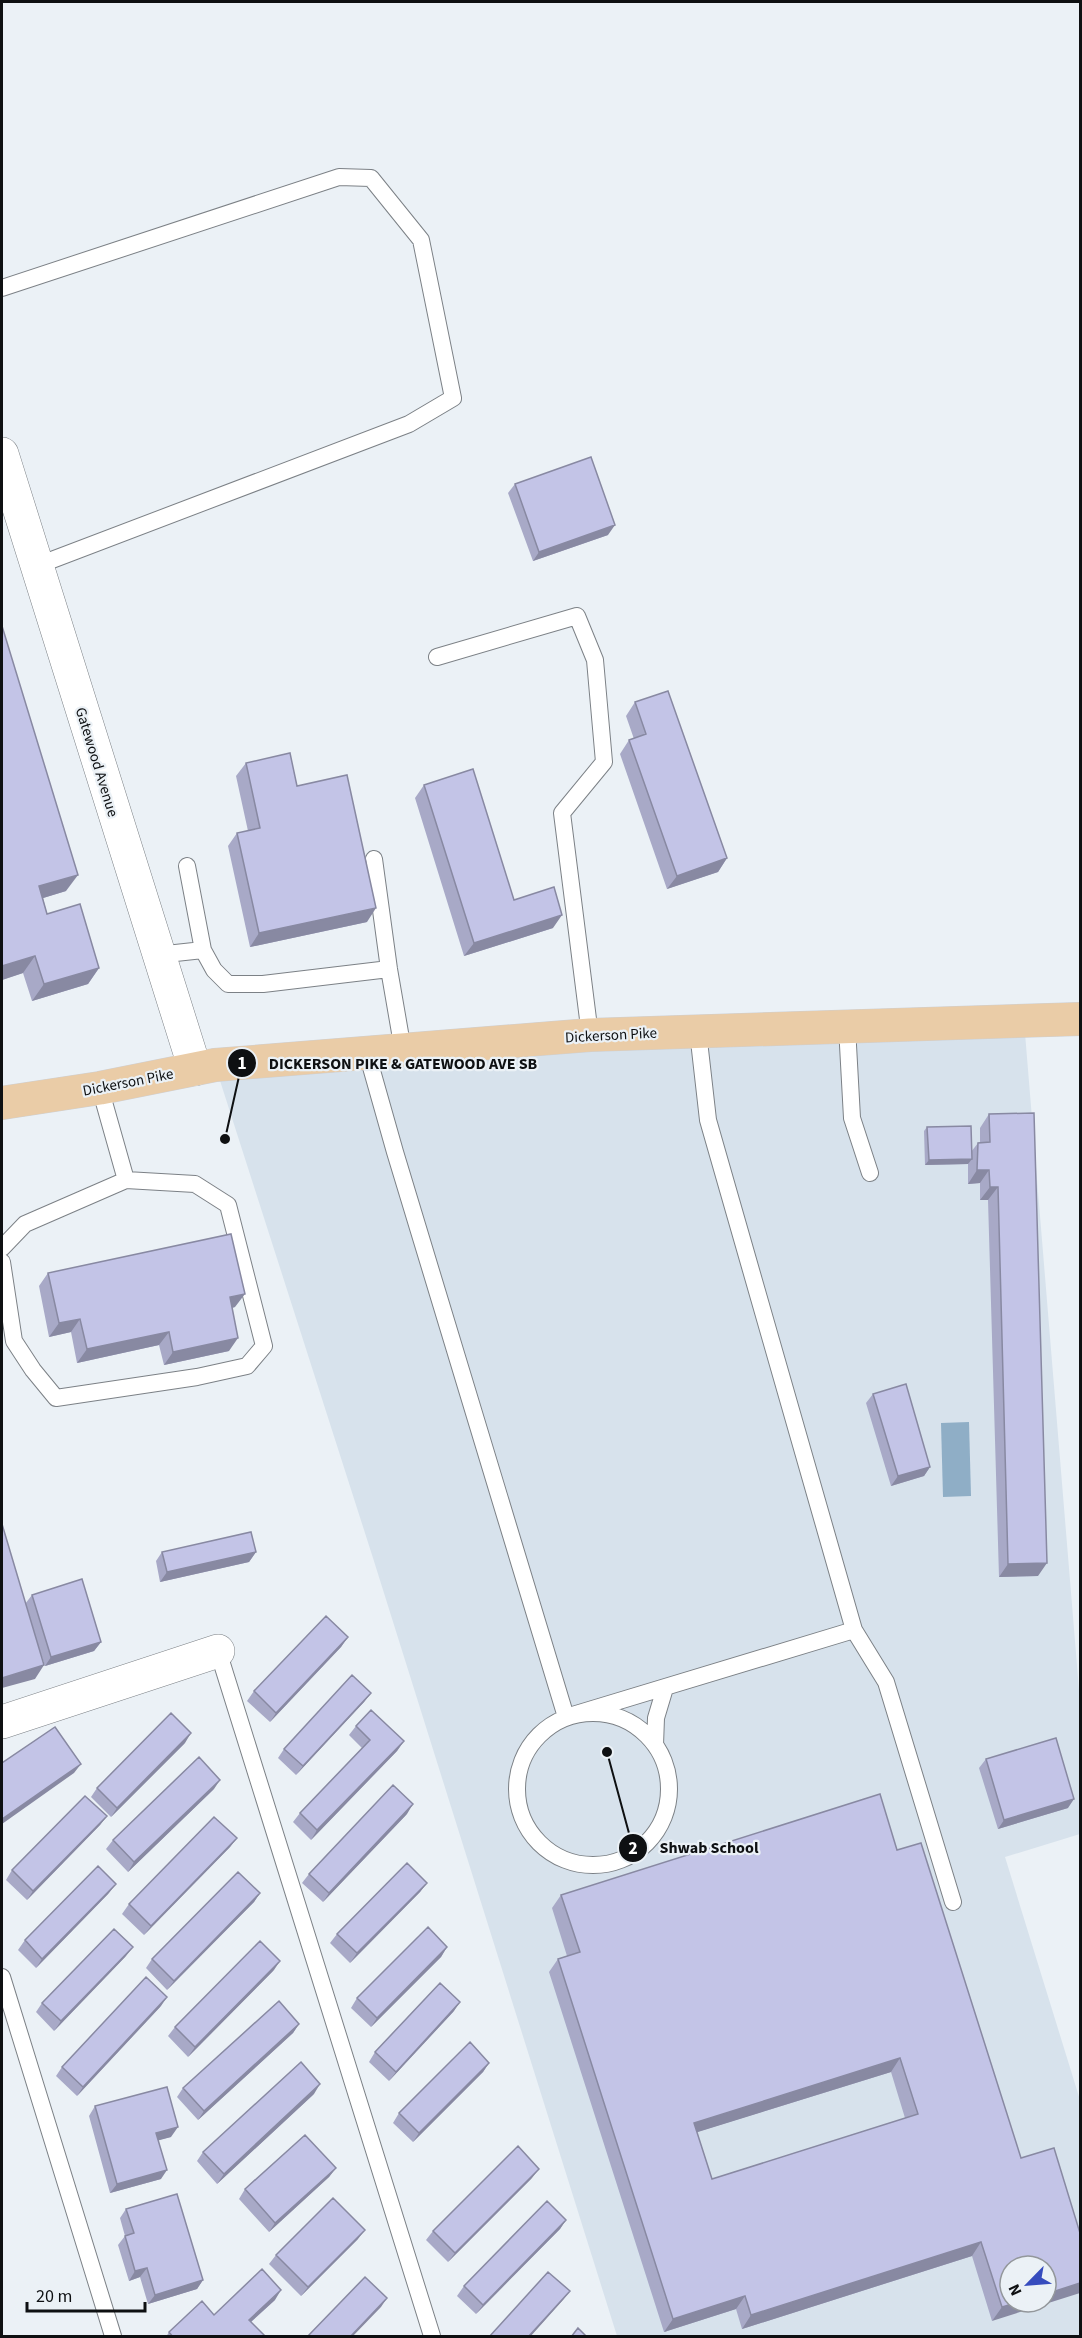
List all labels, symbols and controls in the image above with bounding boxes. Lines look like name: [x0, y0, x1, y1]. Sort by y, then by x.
street label: Gatewood Avenue: [70, 705, 123, 820]
street label: Dickerson Pike: [565, 1023, 657, 1048]
callout: DICKERSON PIKE & GATEWOOD AVE SB: [227, 1046, 549, 1080]
text: 1: [237, 1051, 247, 1076]
text: DICKERSON PIKE & GATEWOOD AVE SB: [269, 1053, 538, 1075]
street label: Dickerson Pike: [81, 1063, 175, 1102]
callout: Shwab School: [618, 1831, 771, 1865]
text: 2: [628, 1836, 638, 1861]
text: Shwab School: [660, 1837, 759, 1859]
north arrow: [998, 2254, 1058, 2314]
scale bar: [27, 2275, 146, 2313]
text: N: [1003, 2280, 1028, 2299]
text: 20 m: [36, 2284, 72, 2309]

